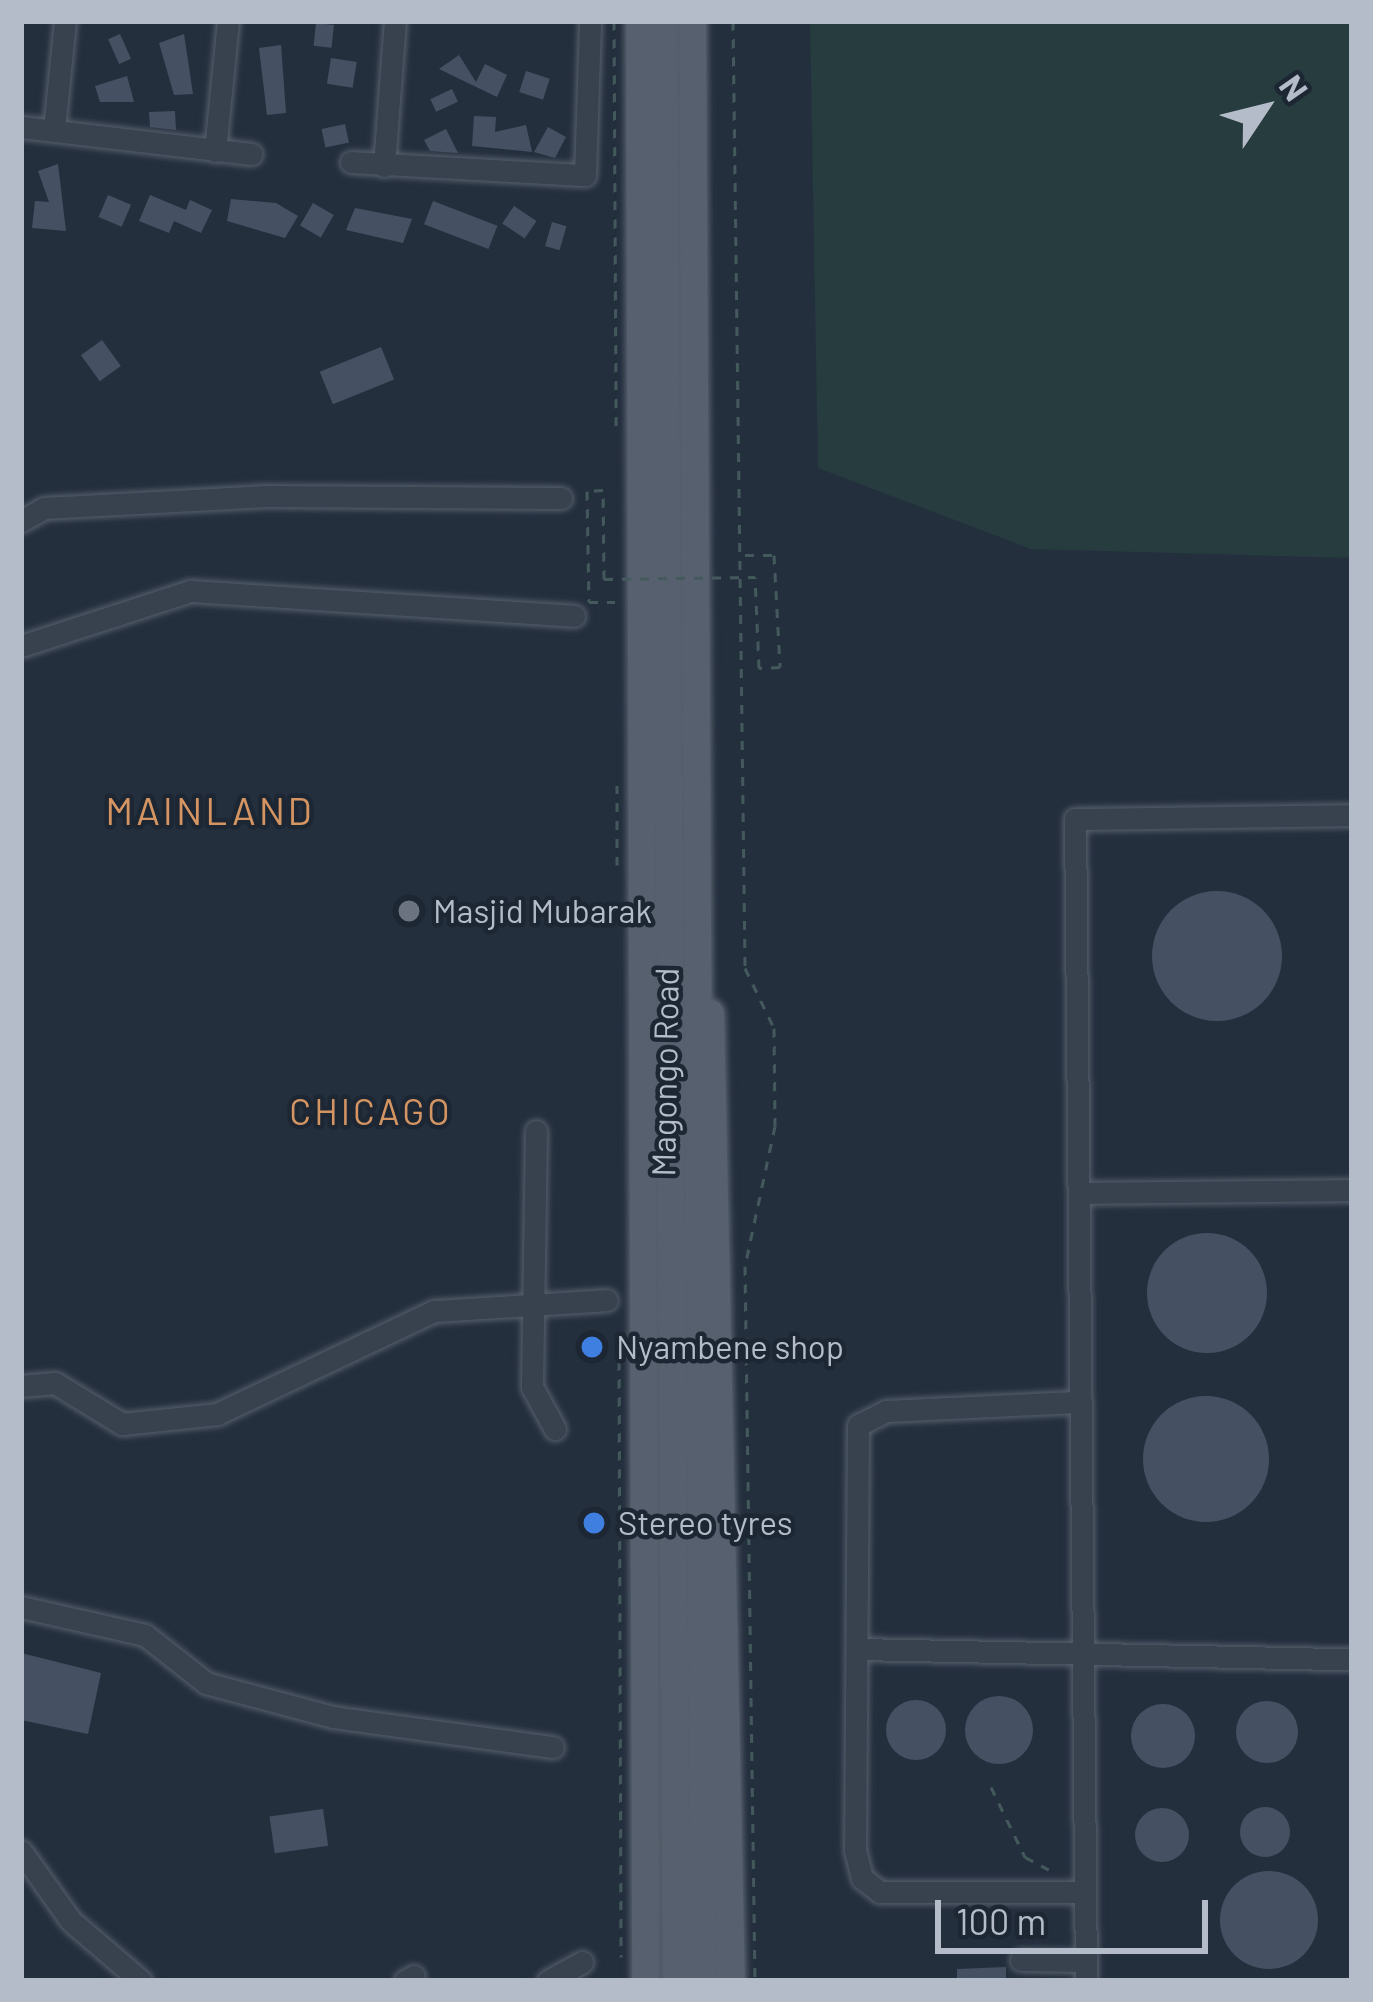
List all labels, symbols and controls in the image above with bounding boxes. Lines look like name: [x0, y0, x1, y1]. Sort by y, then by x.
north arrow: [1205, 48, 1325, 168]
text: N: [1272, 67, 1317, 108]
district label: MAINLAND: [105, 787, 315, 833]
place label: Masjid Mubarak: [433, 891, 652, 931]
marker: Masjid Mubarak: [396, 898, 422, 924]
street label: Magongo Road: [643, 967, 687, 1177]
district label: CHICAGO: [289, 1089, 453, 1133]
place label: Nyambene shop: [616, 1327, 844, 1367]
marker: Nyambene shop: [579, 1334, 605, 1360]
place label: Stereo tyres: [618, 1503, 793, 1543]
marker: Stereo tyres: [581, 1510, 607, 1536]
scale bar: [941, 1876, 1214, 1950]
text: 100 m: [956, 1899, 1046, 1942]

